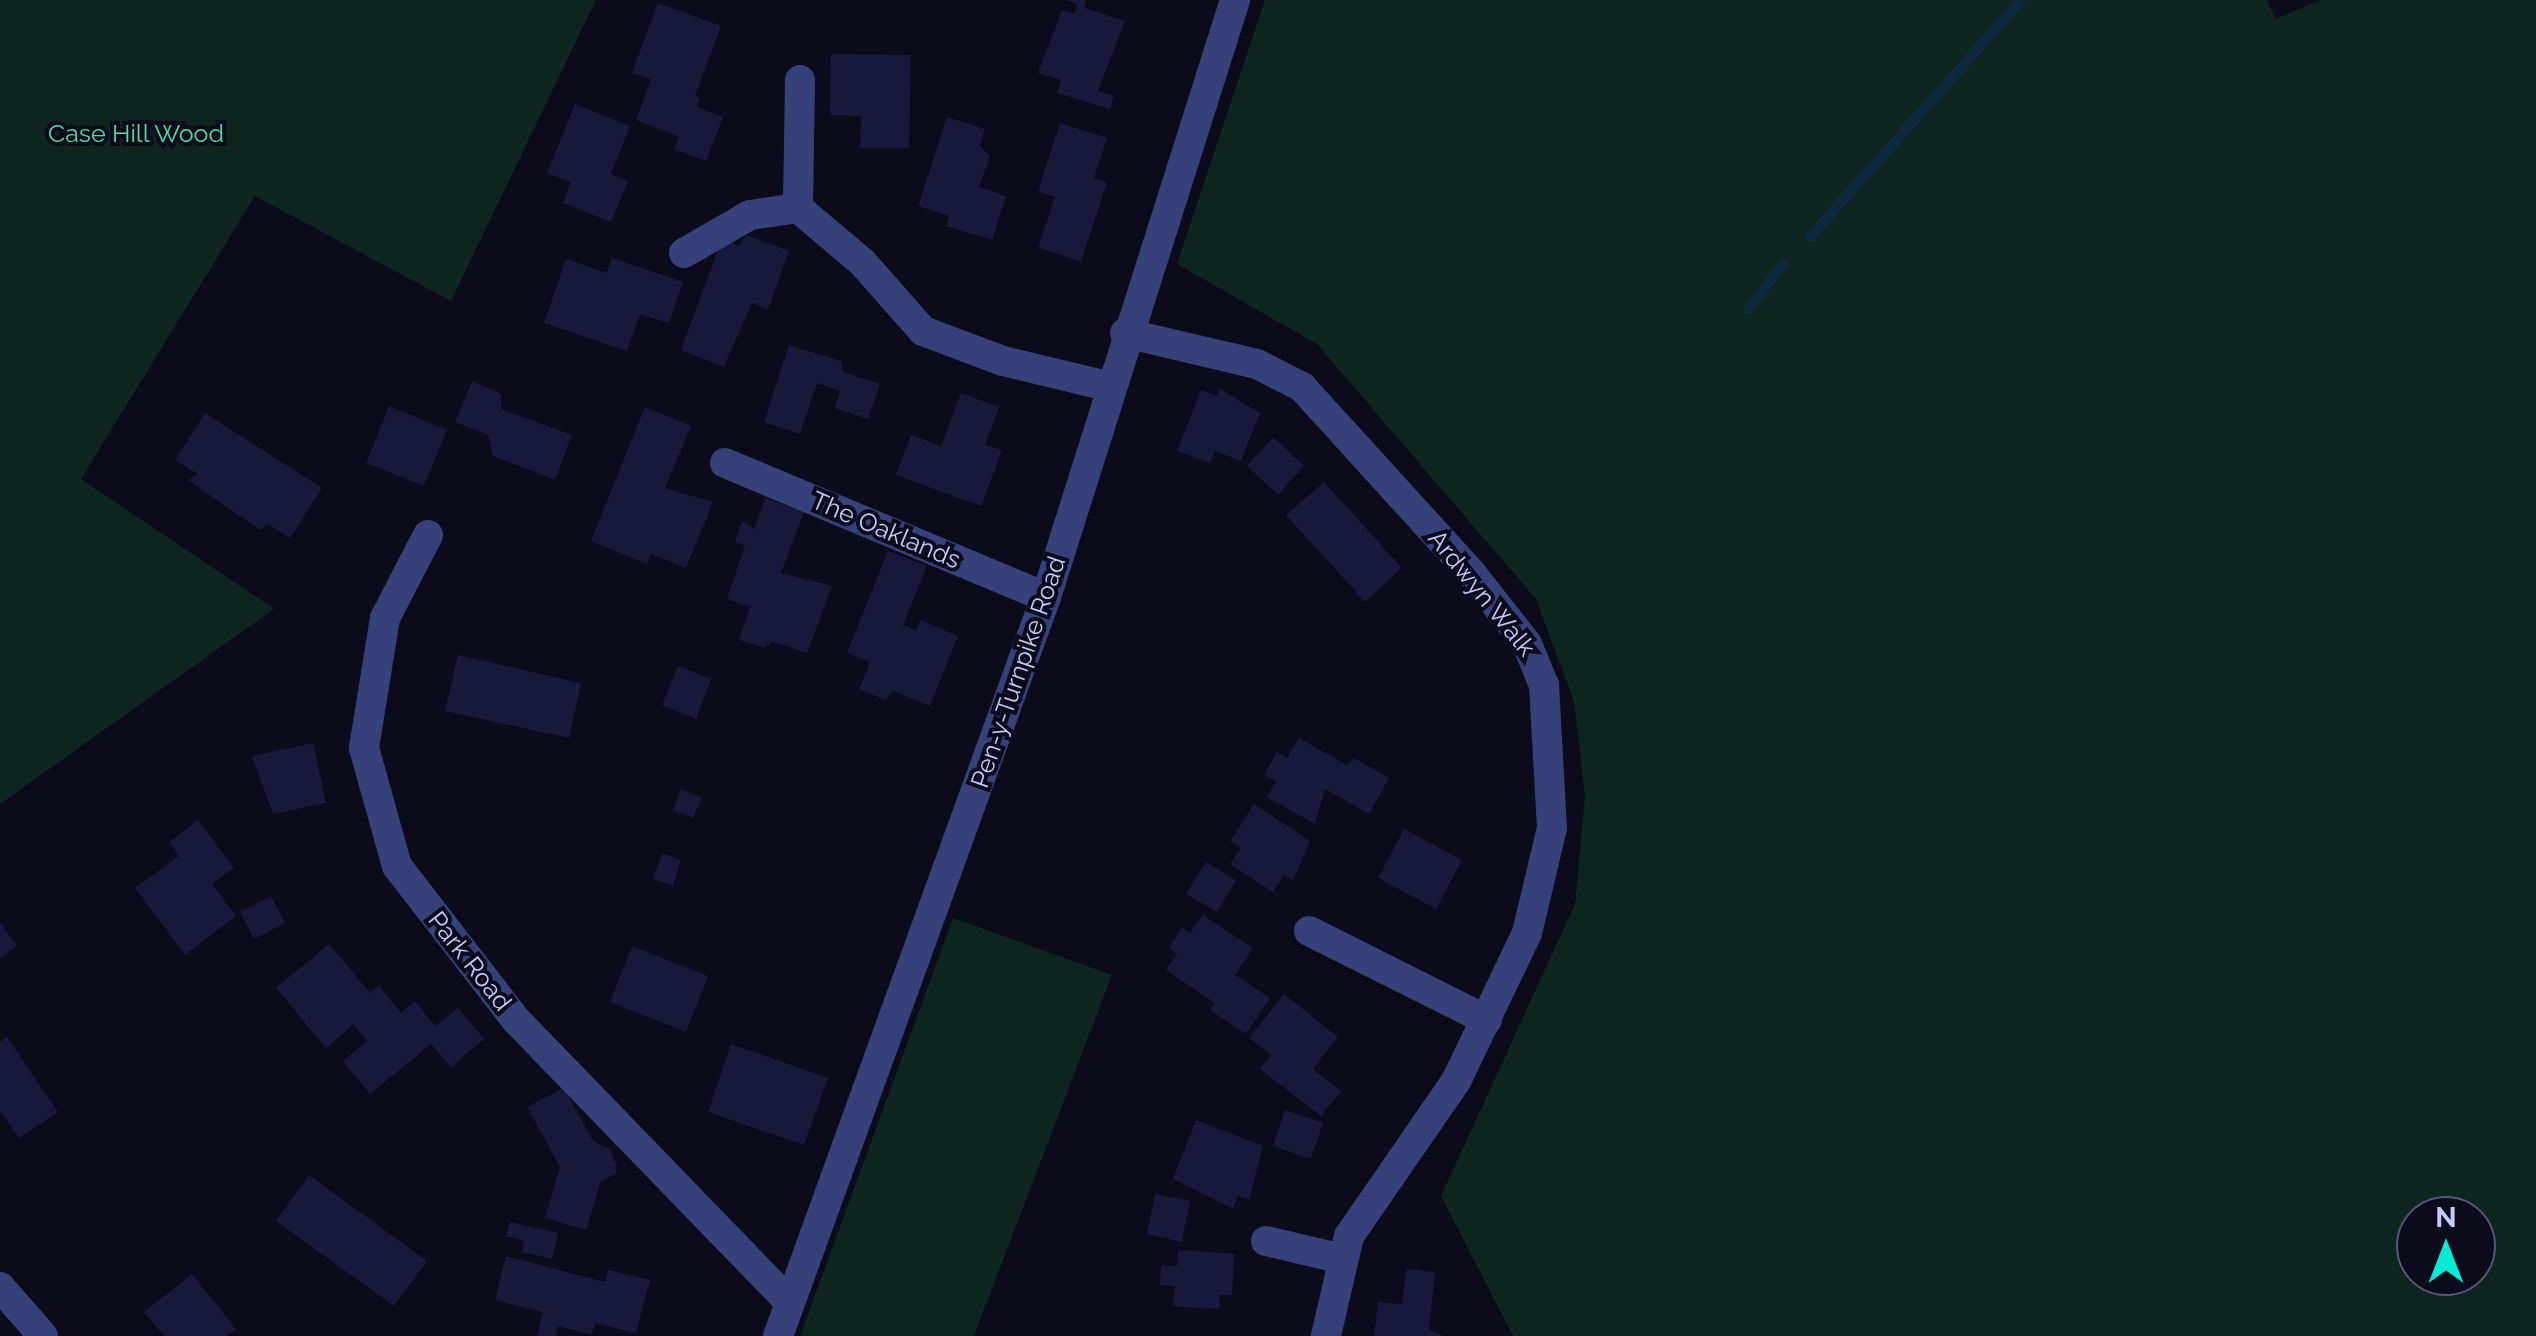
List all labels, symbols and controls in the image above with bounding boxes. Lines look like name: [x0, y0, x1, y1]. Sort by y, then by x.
park label: Case Hill Wood: [47, 118, 225, 148]
street label: The Oaklands: [807, 485, 965, 575]
street label: Ardwyn Walk: [1422, 524, 1542, 662]
street label: Pen-y-Turnpike Road: [964, 552, 1072, 792]
street label: Park Road: [422, 906, 518, 1016]
north arrow: [2396, 1196, 2496, 1296]
text: N: [2435, 1201, 2457, 1234]

